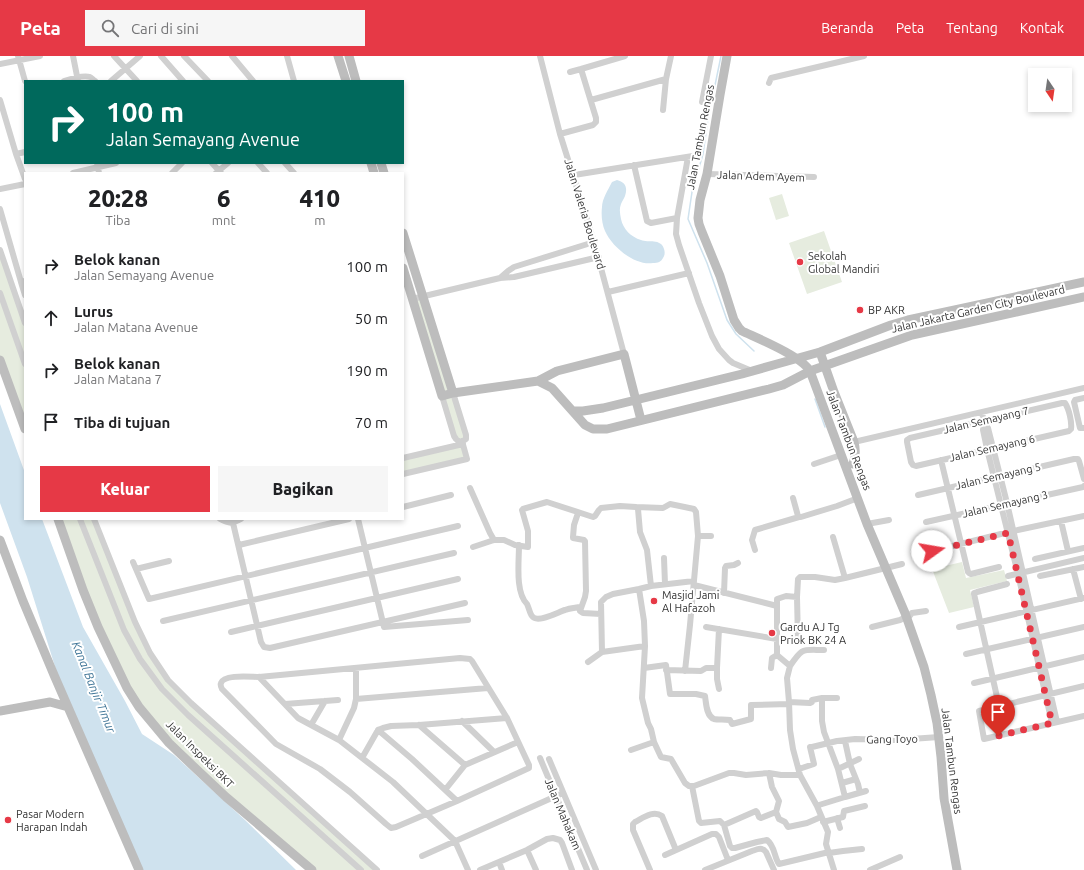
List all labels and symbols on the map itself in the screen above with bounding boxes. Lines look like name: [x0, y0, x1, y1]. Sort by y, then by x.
north arrow: [1028, 68, 1072, 112]
street label: Jalan Tambun Rengas: [684, 83, 716, 191]
street label: Jalan Valeria Boulevard: [562, 157, 608, 271]
street label: Jalan Adem Ayem: [717, 168, 805, 184]
place label: Sekolah Global Mandiri: [808, 250, 880, 275]
marker: Sekolah Global Mandiri: [795, 257, 805, 267]
street label: Jalan Jakarta Garden City Boulevard: [890, 283, 1066, 335]
place label: BP AKR: [868, 304, 905, 316]
marker: BP AKR: [855, 305, 865, 315]
street label: Jalan Tambun Rengas: [824, 388, 874, 492]
street label: Jalan Semayang 7: [942, 404, 1030, 436]
street label: Jalan Semayang 6: [948, 432, 1036, 464]
street label: Jalan Semayang 5: [954, 460, 1042, 492]
street label: Jalan Semayang 3: [961, 488, 1049, 520]
position arrow: [911, 530, 953, 572]
place label: Masjid Jami Al Hafazoh: [662, 589, 720, 614]
marker: Masjid Jami Al Hafazoh: [649, 596, 659, 606]
place label: Gardu AJ Tg Priok BK 24 A: [780, 621, 847, 646]
marker: Gardu AJ Tg Priok BK 24 A: [767, 628, 777, 638]
water label: Kanal Banjir Timur: [70, 639, 118, 735]
pin: [981, 695, 1015, 736]
street label: Jalan Tambun Rengas: [940, 707, 964, 815]
street label: Jalan Inspeksi BKT: [164, 718, 236, 790]
street label: Gang Toyo: [866, 733, 918, 745]
street label: Jalan Mahakam: [543, 777, 583, 851]
place label: Pasar Modern Harapan Indah: [16, 808, 88, 833]
marker: Pasar Modern Harapan Indah: [3, 815, 13, 825]

